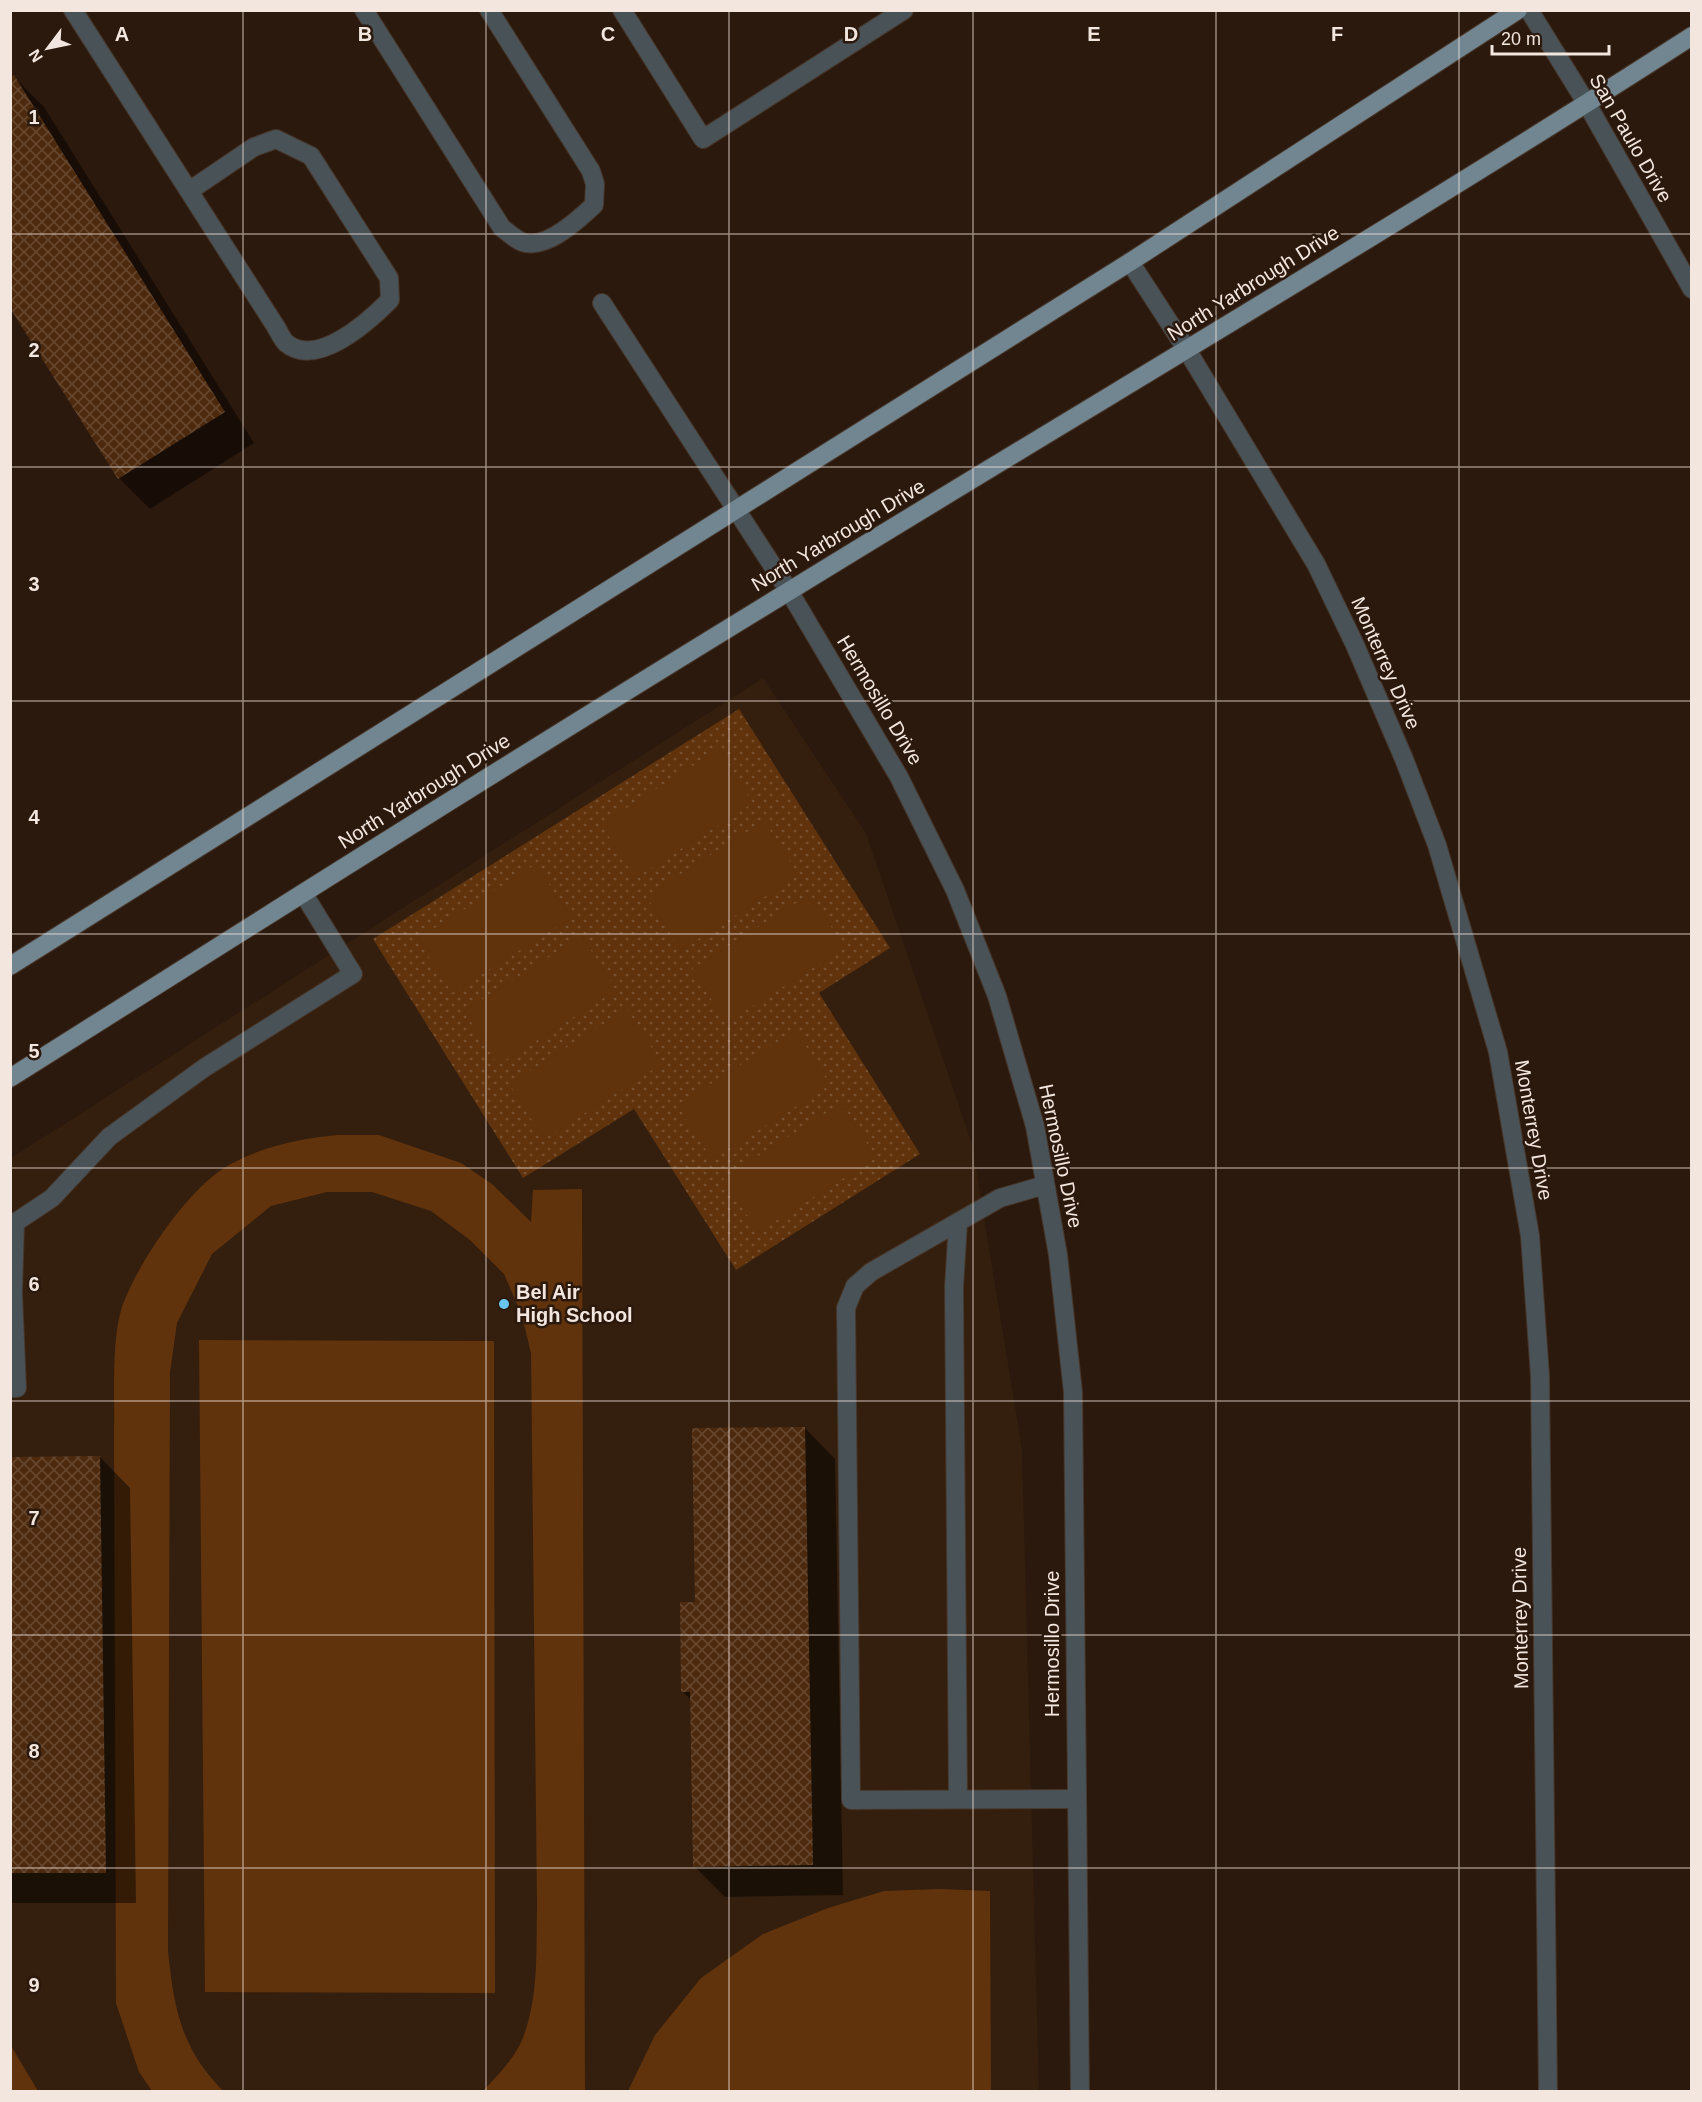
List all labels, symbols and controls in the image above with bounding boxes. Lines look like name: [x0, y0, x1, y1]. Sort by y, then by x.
north arrow: [18, 18, 78, 78]
scale bar: [1492, 18, 1609, 56]
text: A: [115, 23, 129, 45]
text: B: [358, 23, 372, 45]
text: C: [601, 23, 615, 45]
text: D: [844, 23, 858, 45]
text: E: [1087, 23, 1101, 45]
text: F: [1331, 23, 1343, 45]
text: 20 m: [1501, 29, 1541, 49]
text: N: [25, 46, 46, 65]
street label: San Paulo Drive: [1585, 70, 1677, 206]
text: 1: [28, 106, 40, 128]
street label: North Yarbrough Drive: [1163, 221, 1343, 345]
text: 2: [28, 339, 40, 361]
street label: North Yarbrough Drive: [747, 475, 929, 595]
text: 3: [28, 573, 40, 595]
street label: Monterrey Drive: [1347, 594, 1425, 732]
street label: Hermosillo Drive: [833, 631, 927, 769]
street label: North Yarbrough Drive: [334, 729, 514, 853]
text: 4: [28, 806, 40, 828]
text: 5: [28, 1040, 40, 1062]
street label: Monterrey Drive: [1511, 1058, 1557, 1202]
street label: Hermosillo Drive: [1035, 1082, 1087, 1230]
text: 6: [28, 1273, 40, 1295]
place label: Bel Air High School: [516, 1281, 633, 1326]
marker: Bel Air High School: [497, 1297, 511, 1311]
text: 7: [28, 1507, 40, 1529]
street label: Monterrey Drive: [1508, 1547, 1532, 1689]
street label: Hermosillo Drive: [1041, 1571, 1063, 1717]
text: 8: [28, 1740, 40, 1762]
text: 9: [28, 1974, 40, 1996]

